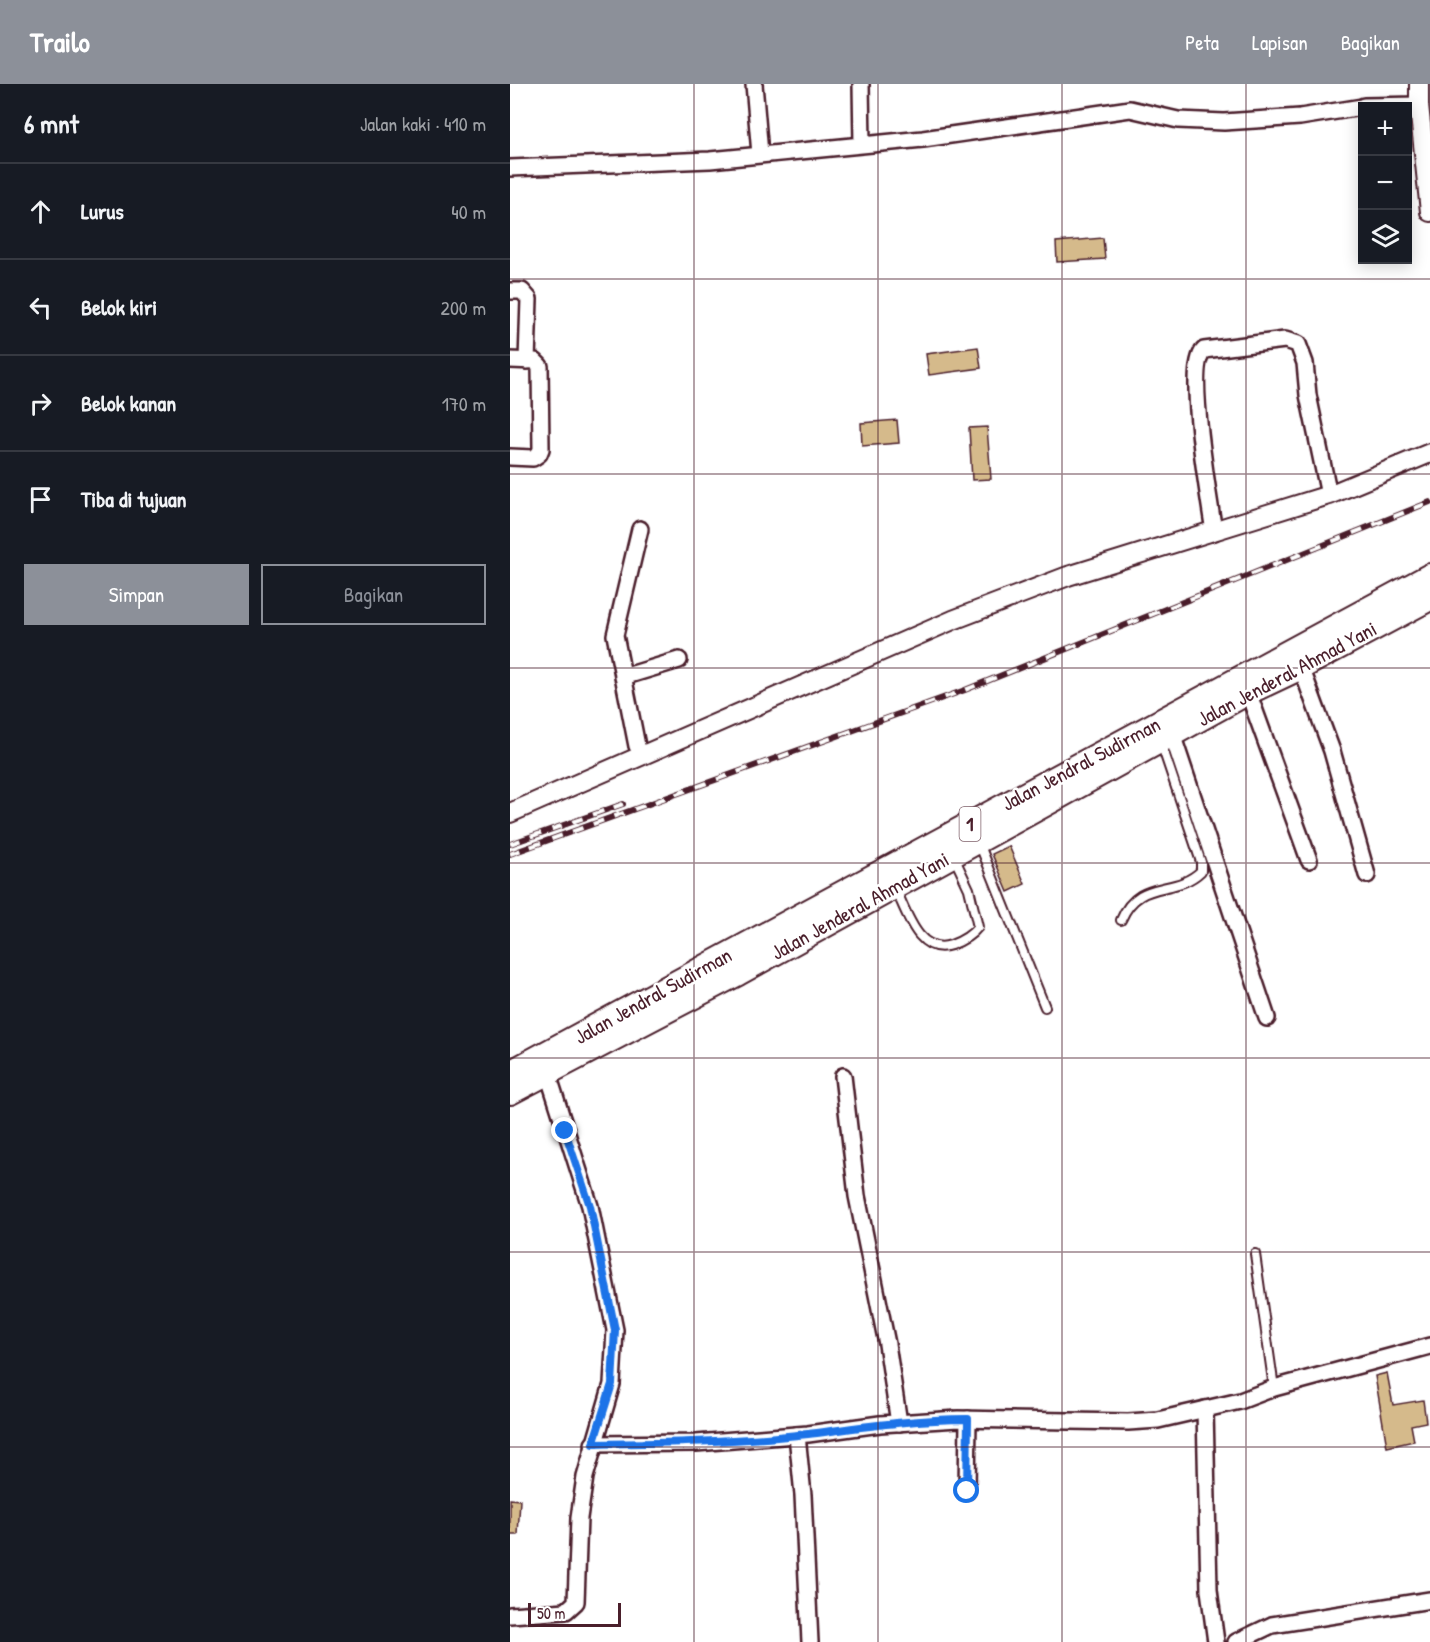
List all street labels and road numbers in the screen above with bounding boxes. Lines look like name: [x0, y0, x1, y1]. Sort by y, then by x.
street label: Jalan Jenderal Ahmad Yani: [1192, 614, 1382, 733]
street label: Jalan Jendral Sudirman: [996, 710, 1165, 818]
road number: 1: [960, 807, 980, 841]
street label: Jalan Jenderal Ahmad Yani: [766, 845, 954, 967]
street label: Jalan Jendral Sudirman: [569, 940, 737, 1051]

